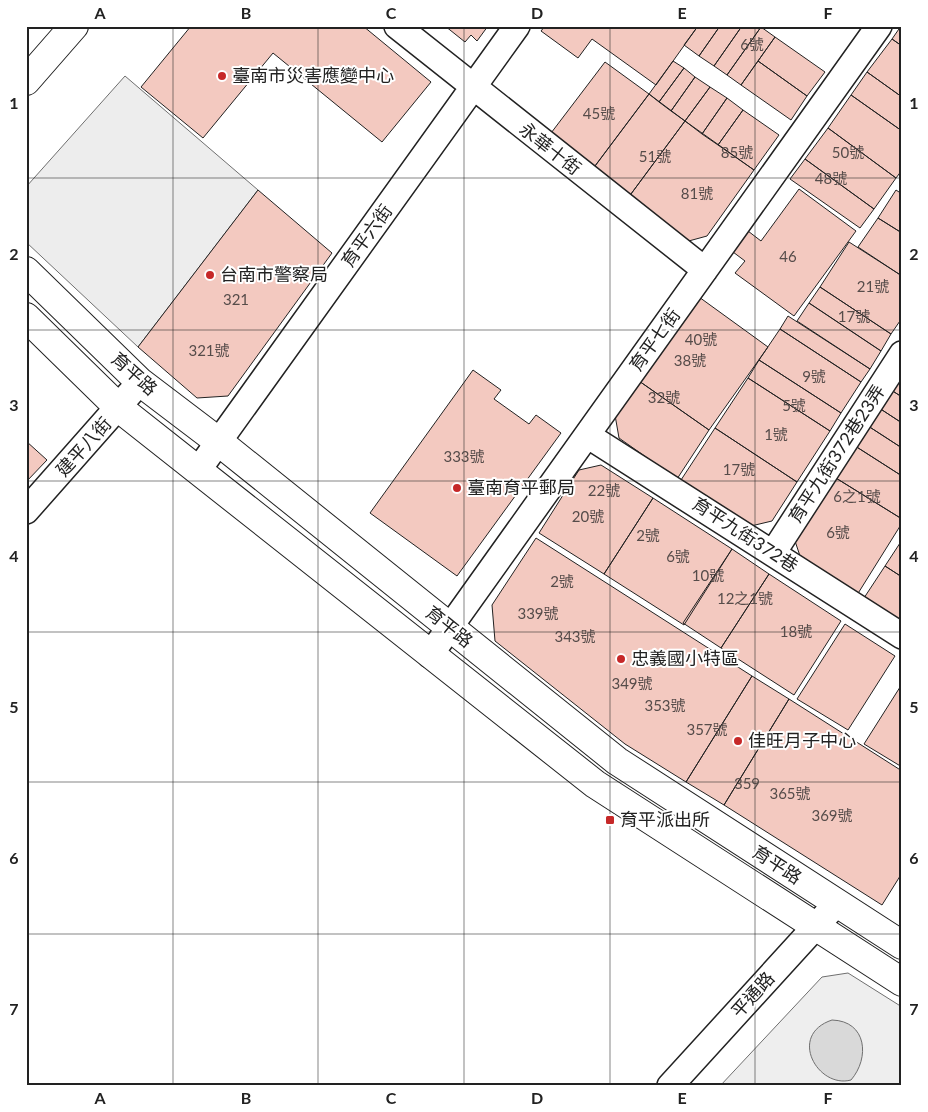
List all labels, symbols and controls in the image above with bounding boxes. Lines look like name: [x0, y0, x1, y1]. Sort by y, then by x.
text: A: [93, 3, 106, 22]
text: B: [241, 3, 251, 22]
text: C: [386, 3, 397, 22]
text: D: [531, 3, 543, 22]
text: E: [677, 3, 687, 22]
text: F: [823, 3, 833, 22]
house number: 6號: [740, 35, 764, 53]
place label: 臺南市災害應變中心: [232, 64, 394, 86]
marker: 臺南市災害應變中心: [216, 70, 228, 82]
text: 1: [9, 93, 19, 112]
text: 1: [909, 93, 919, 112]
house number: 45號: [583, 104, 615, 122]
street label: 永華十街: [515, 117, 586, 179]
house number: 85號: [721, 143, 753, 161]
house number: 50號: [832, 143, 864, 161]
house number: 51號: [639, 147, 671, 165]
house number: 48號: [815, 169, 847, 187]
house number: 81號: [681, 184, 713, 202]
street label: 育平六街: [336, 200, 396, 271]
text: 2: [9, 244, 19, 263]
text: 2: [909, 244, 919, 263]
house number: 46: [779, 247, 797, 265]
place label: 台南市警察局: [220, 263, 328, 285]
marker: 台南市警察局: [204, 269, 216, 281]
house number: 21號: [857, 277, 889, 295]
house number: 321: [223, 290, 249, 308]
street label: 育平七街: [624, 304, 684, 375]
house number: 17號: [838, 307, 870, 325]
house number: 40號: [685, 330, 717, 348]
house number: 321號: [188, 341, 230, 359]
street label: 育平路: [107, 347, 162, 399]
house number: 38號: [674, 351, 706, 369]
house number: 9號: [802, 367, 826, 385]
street label: 育平九街372巷23弄: [783, 380, 889, 527]
house number: 32號: [648, 388, 680, 406]
text: 3: [9, 395, 19, 414]
text: 3: [909, 395, 919, 414]
house number: 5號: [782, 396, 806, 414]
street label: 建平八街: [51, 412, 116, 480]
house number: 1號: [764, 425, 788, 443]
house number: 333號: [443, 447, 485, 465]
house number: 17號: [723, 460, 755, 478]
place label: 臺南育平郵局: [467, 476, 575, 498]
house number: 22號: [588, 481, 620, 499]
marker: 臺南育平郵局: [451, 482, 463, 494]
house number: 6之1號: [833, 487, 881, 505]
street label: 育平九街372巷: [689, 492, 802, 576]
house number: 20號: [572, 507, 604, 525]
house number: 6號: [826, 523, 850, 541]
house number: 2號: [636, 526, 660, 544]
text: 4: [9, 546, 19, 565]
text: 4: [909, 546, 919, 565]
house number: 6號: [666, 547, 690, 565]
house number: 10號: [692, 566, 724, 584]
house number: 2號: [550, 572, 574, 590]
house number: 12之1號: [717, 589, 773, 607]
street label: 育平路: [422, 601, 478, 652]
house number: 339號: [517, 604, 559, 622]
house number: 18號: [780, 622, 812, 640]
house number: 343號: [554, 627, 596, 645]
place label: 忠義國小特區: [631, 647, 739, 669]
marker: 忠義國小特區: [615, 653, 627, 665]
house number: 349號: [611, 674, 653, 692]
house number: 353號: [644, 696, 686, 714]
text: 5: [9, 697, 19, 716]
text: 5: [909, 697, 919, 716]
house number: 357號: [686, 720, 728, 738]
place label: 佳旺月子中心: [748, 729, 856, 751]
marker: 佳旺月子中心: [732, 735, 744, 747]
house number: 359: [734, 774, 760, 792]
house number: 365號: [769, 784, 811, 802]
house number: 369號: [811, 806, 853, 824]
place label: 育平派出所: [620, 808, 710, 830]
marker: 育平派出所: [604, 814, 616, 826]
street label: 育平路: [749, 840, 806, 888]
text: 6: [9, 848, 19, 867]
text: 6: [909, 848, 919, 867]
street label: 平通路: [726, 967, 778, 1022]
text: 7: [9, 999, 19, 1018]
text: 7: [909, 999, 919, 1018]
text: A: [93, 1088, 106, 1107]
text: B: [241, 1088, 251, 1107]
text: C: [386, 1088, 397, 1107]
text: D: [531, 1088, 543, 1107]
text: E: [677, 1088, 687, 1107]
text: F: [823, 1088, 833, 1107]

